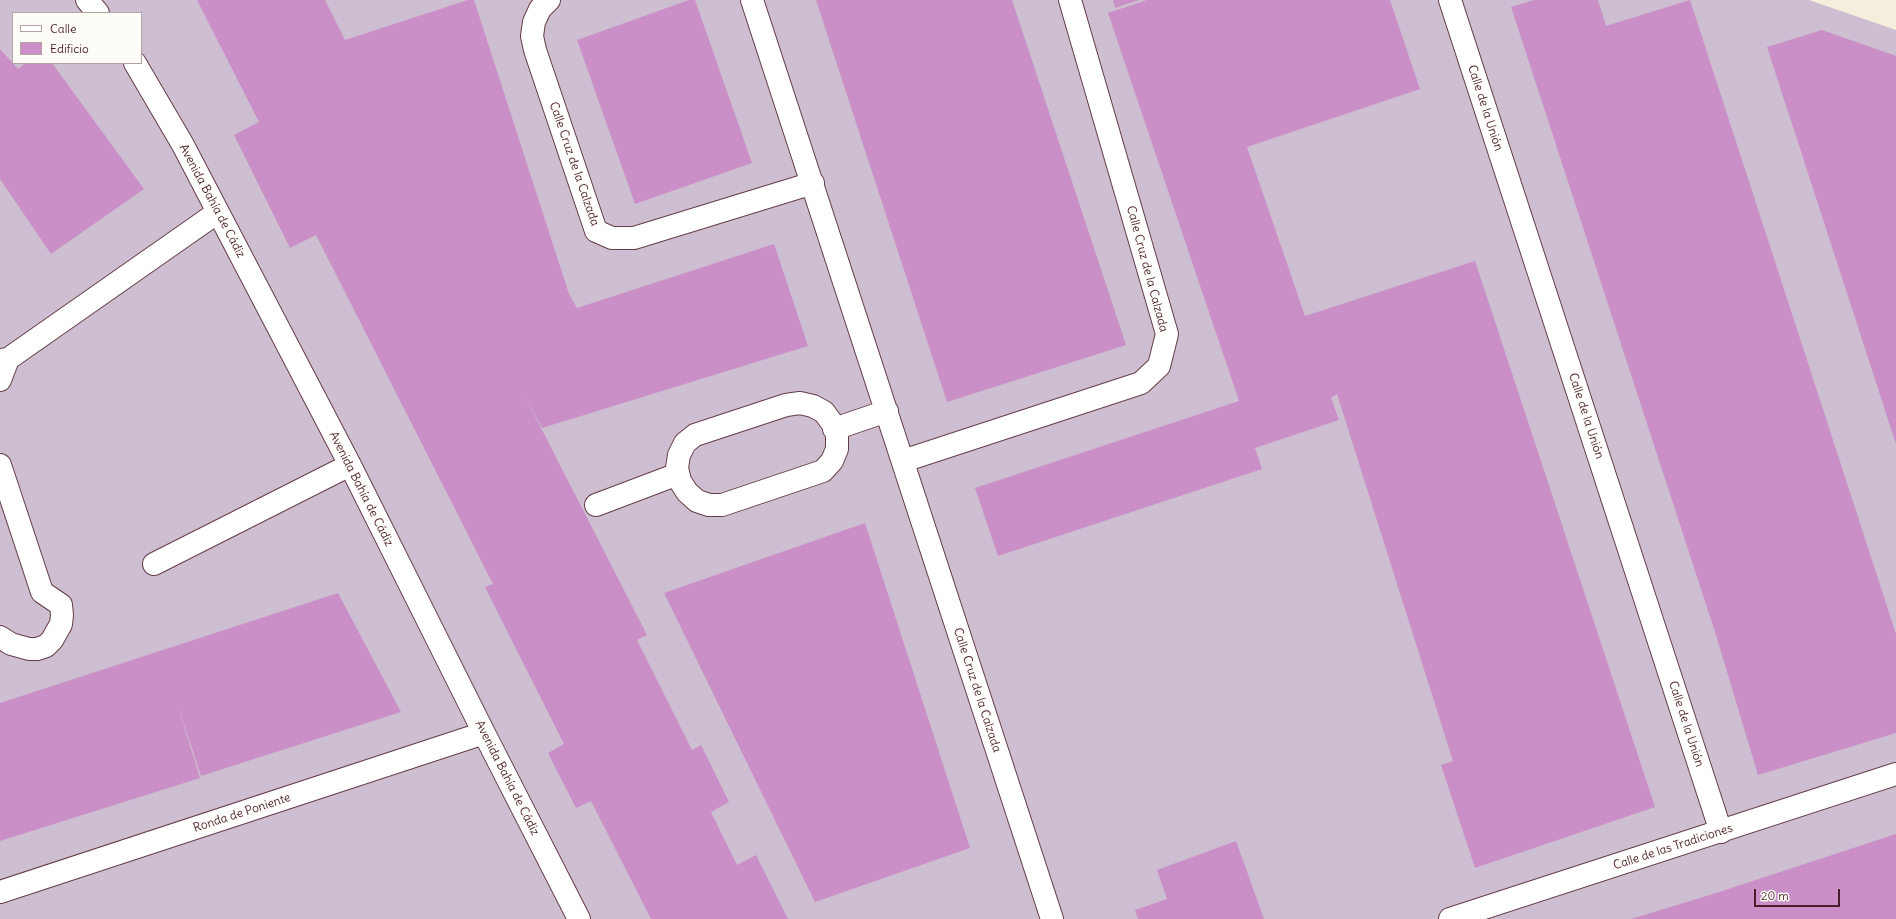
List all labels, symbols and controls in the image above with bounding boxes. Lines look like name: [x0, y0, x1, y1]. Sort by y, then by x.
legend: [12, 12, 142, 64]
text: Calle: [50, 21, 77, 36]
text: Edificio: [50, 41, 89, 56]
street label: Calle de la Unión: [1464, 63, 1506, 153]
street label: Calle Cruz de la Calzada: [546, 100, 602, 228]
street label: Avenida Bahía de Cádiz: [176, 142, 248, 260]
street label: Calle Cruz de la Calzada: [1123, 204, 1171, 334]
street label: Calle de la Unión: [1565, 371, 1607, 461]
street label: Avenida Bahía de Cádiz: [326, 429, 396, 549]
street label: Calle Cruz de la Calzada: [950, 626, 1004, 754]
street label: Calle de la Unión: [1665, 679, 1707, 769]
street label: Avenida Bahía de Cádiz: [472, 718, 542, 838]
street label: Ronda de Poniente: [192, 790, 292, 836]
street label: Calle de las Tradiciones: [1611, 821, 1735, 873]
scale bar: [1756, 881, 1842, 907]
text: 20 m: [1761, 888, 1789, 903]

